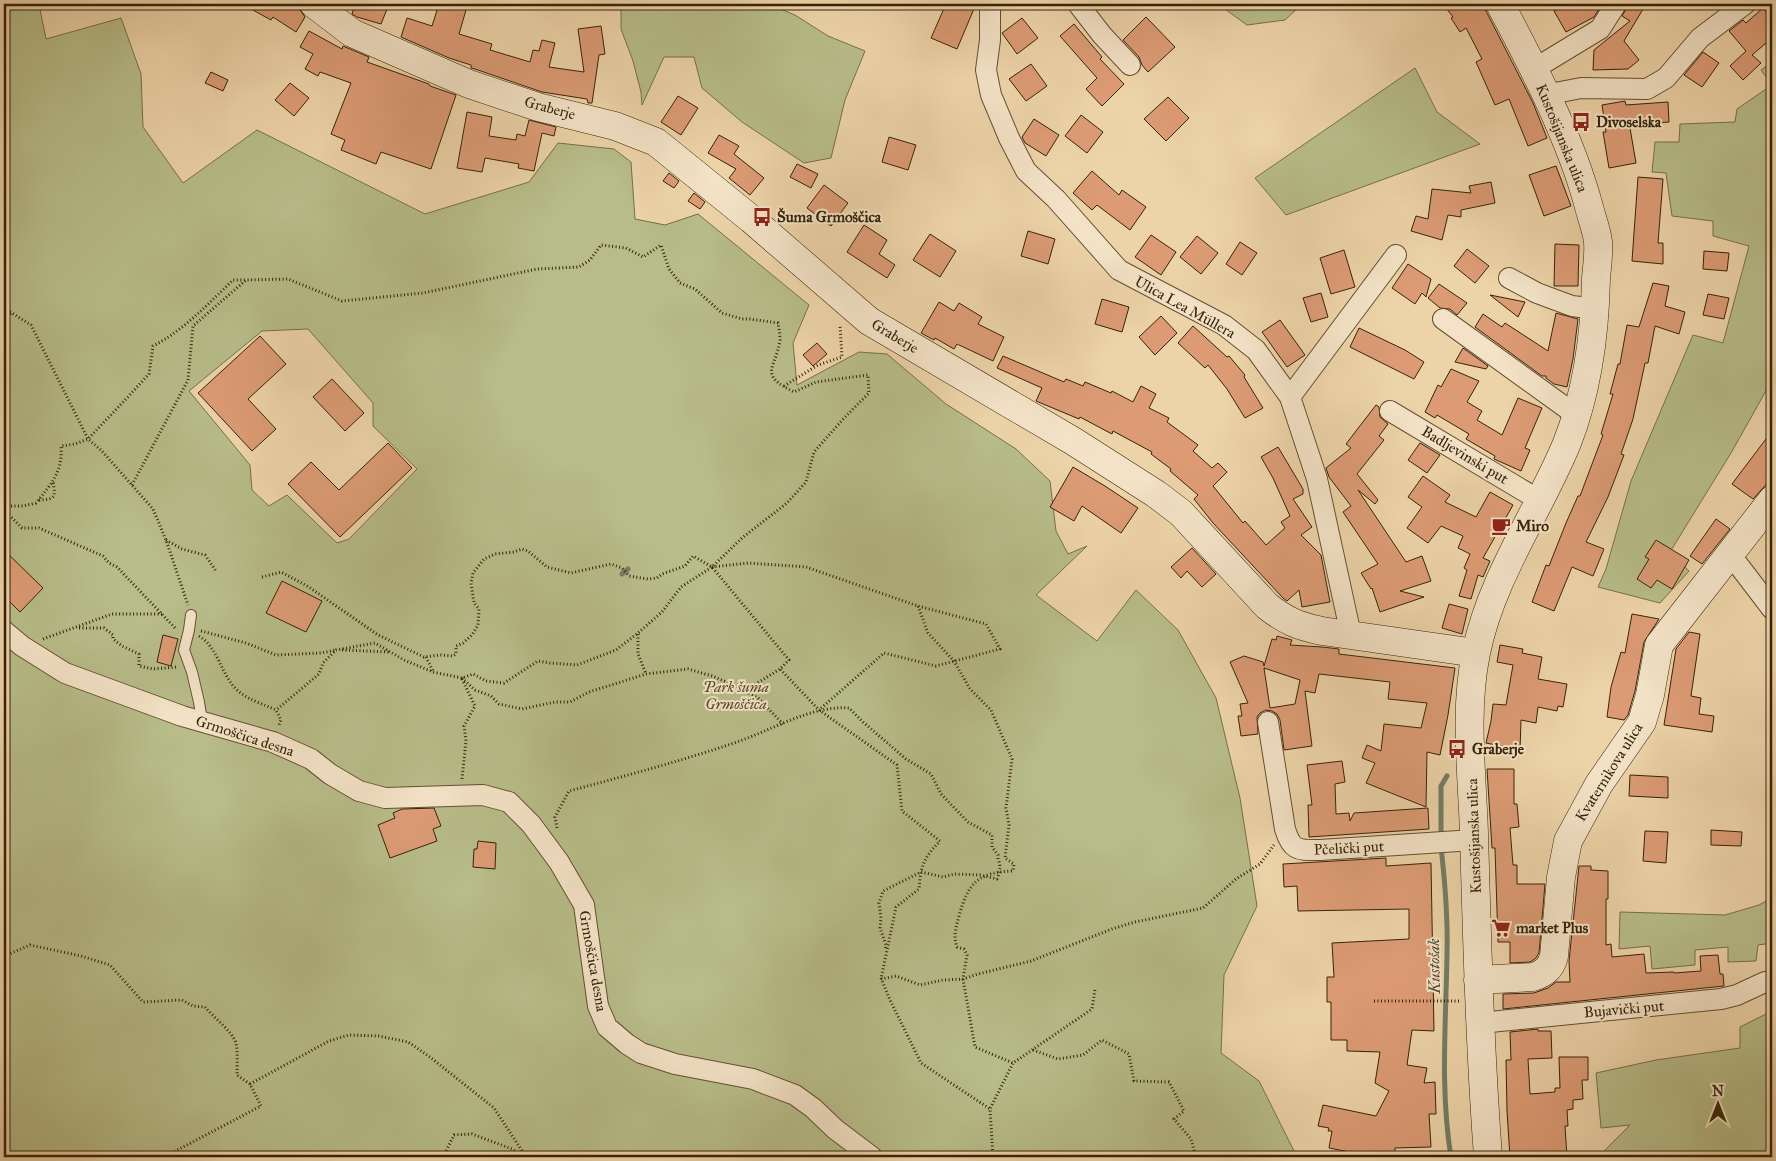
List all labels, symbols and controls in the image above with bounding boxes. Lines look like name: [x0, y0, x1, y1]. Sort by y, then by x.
street label: Kustošijanska ulica: [1532, 81, 1592, 195]
street label: Graberje: [523, 93, 577, 123]
bus stop icon: Divoselska: [1570, 111, 1592, 133]
place label: Divoselska: [1596, 113, 1662, 131]
bus stop icon: Šuma Grmoščica: [751, 206, 773, 228]
place label: Šuma Grmoščica: [777, 207, 882, 226]
street label: Ulica Lea Müllera: [1132, 272, 1239, 342]
street label: Graberje: [868, 315, 922, 357]
street label: Badljevinski put: [1418, 422, 1512, 488]
cafe icon: Miro: [1490, 515, 1512, 537]
place label: Miro: [1516, 517, 1549, 535]
park label: Park šuma Grmoščica: [703, 678, 769, 713]
street label: Grmoščica desna: [194, 712, 297, 761]
street label: Kvaternikova ulica: [1571, 719, 1647, 825]
bus stop icon: Graberje: [1446, 738, 1468, 760]
place label: Graberje: [1472, 740, 1525, 759]
street label: Kustošijanska ulica: [1463, 777, 1485, 894]
street label: Pčelički put: [1313, 837, 1385, 859]
street label: Grmoščica desna: [575, 909, 611, 1014]
supermarket icon: market Plus: [1490, 917, 1512, 939]
place label: market Plus: [1515, 919, 1589, 937]
water label: Kustošak: [1424, 938, 1444, 995]
street label: Bujavički put: [1583, 996, 1666, 1021]
north arrow: [1694, 1078, 1744, 1128]
text: N: [1712, 1083, 1724, 1100]

